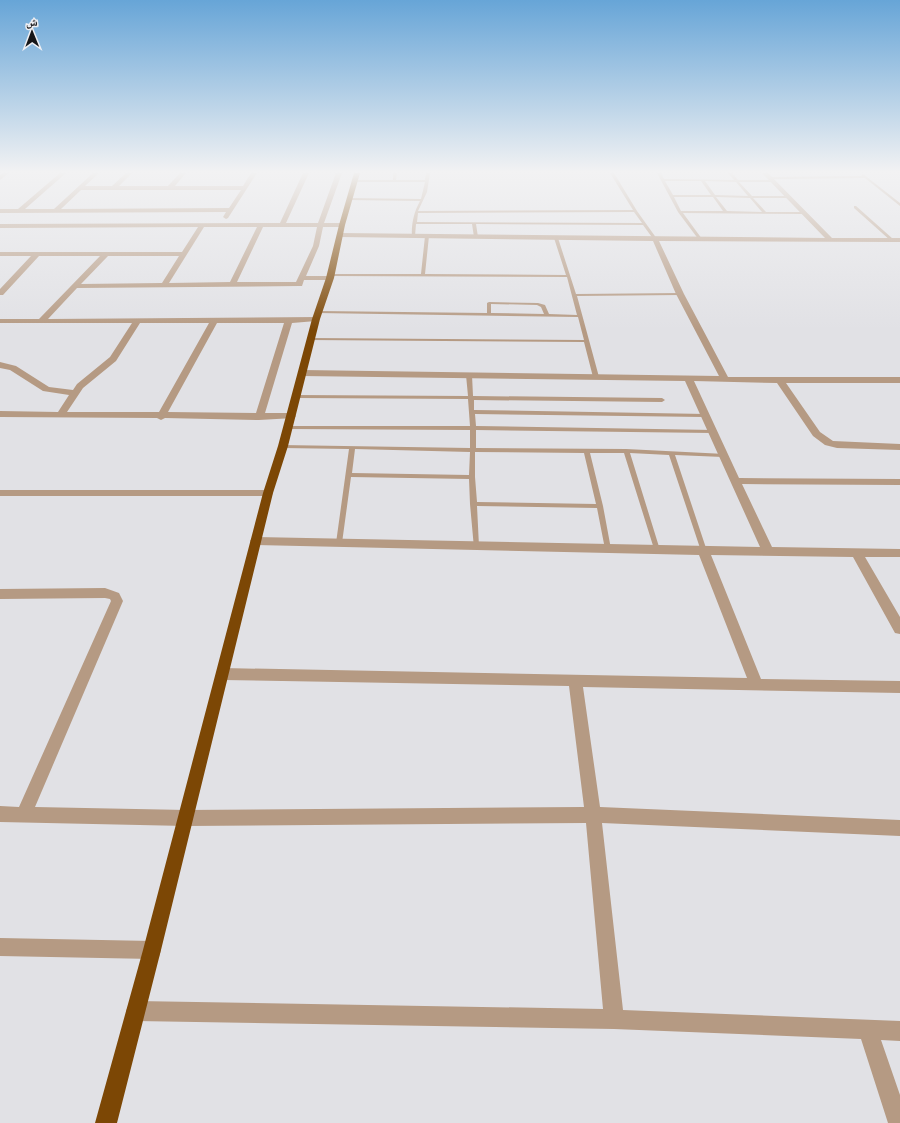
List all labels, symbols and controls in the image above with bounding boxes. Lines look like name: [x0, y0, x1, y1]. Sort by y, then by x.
north arrow: [12, 12, 52, 52]
text: ش: [26, 15, 38, 30]

